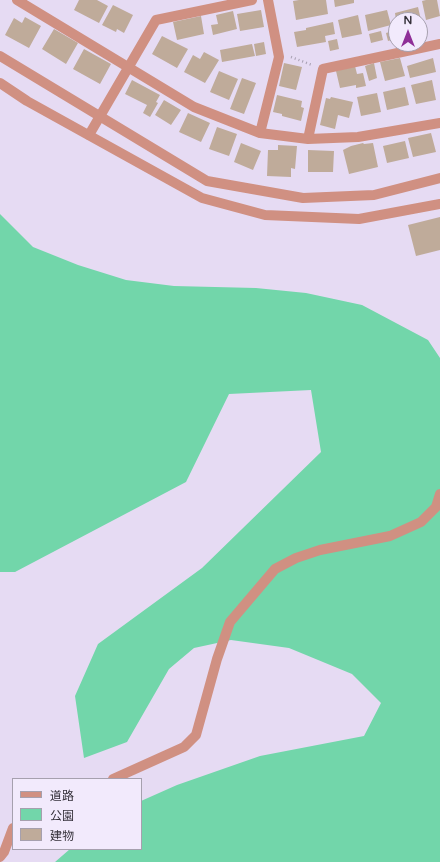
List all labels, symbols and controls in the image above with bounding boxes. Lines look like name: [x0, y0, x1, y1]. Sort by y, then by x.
north arrow: [388, 12, 428, 52]
text: N: [404, 14, 412, 27]
legend: [12, 778, 142, 850]
text: 道路: [50, 789, 74, 803]
text: 公園: [50, 809, 74, 823]
text: 建物: [50, 829, 74, 843]

